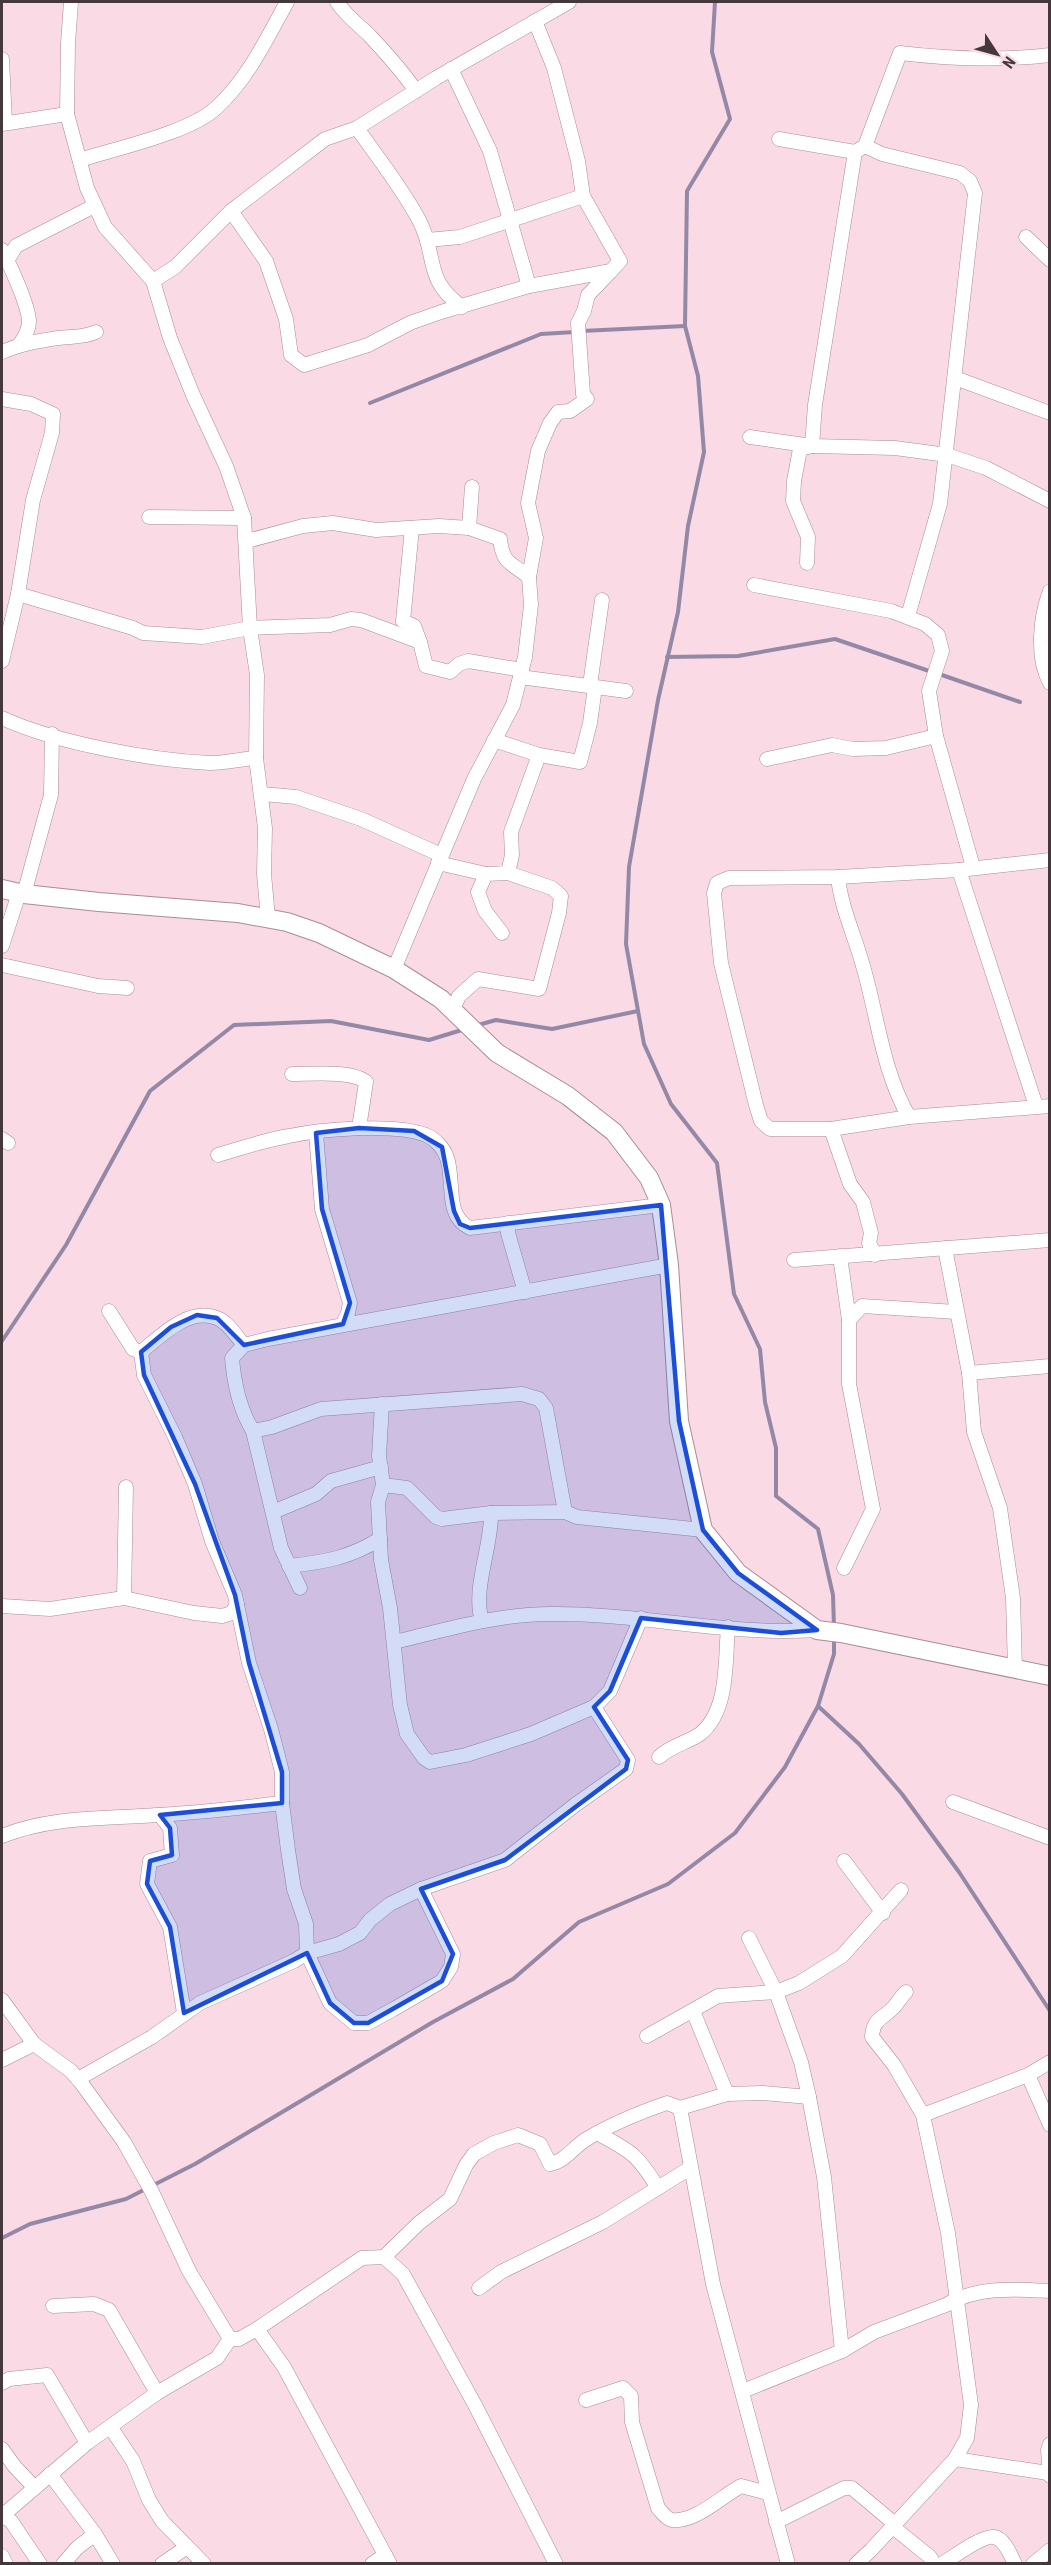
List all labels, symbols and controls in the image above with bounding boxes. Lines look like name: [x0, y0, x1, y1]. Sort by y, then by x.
north arrow: [967, 24, 1027, 84]
text: N: [998, 53, 1019, 72]

